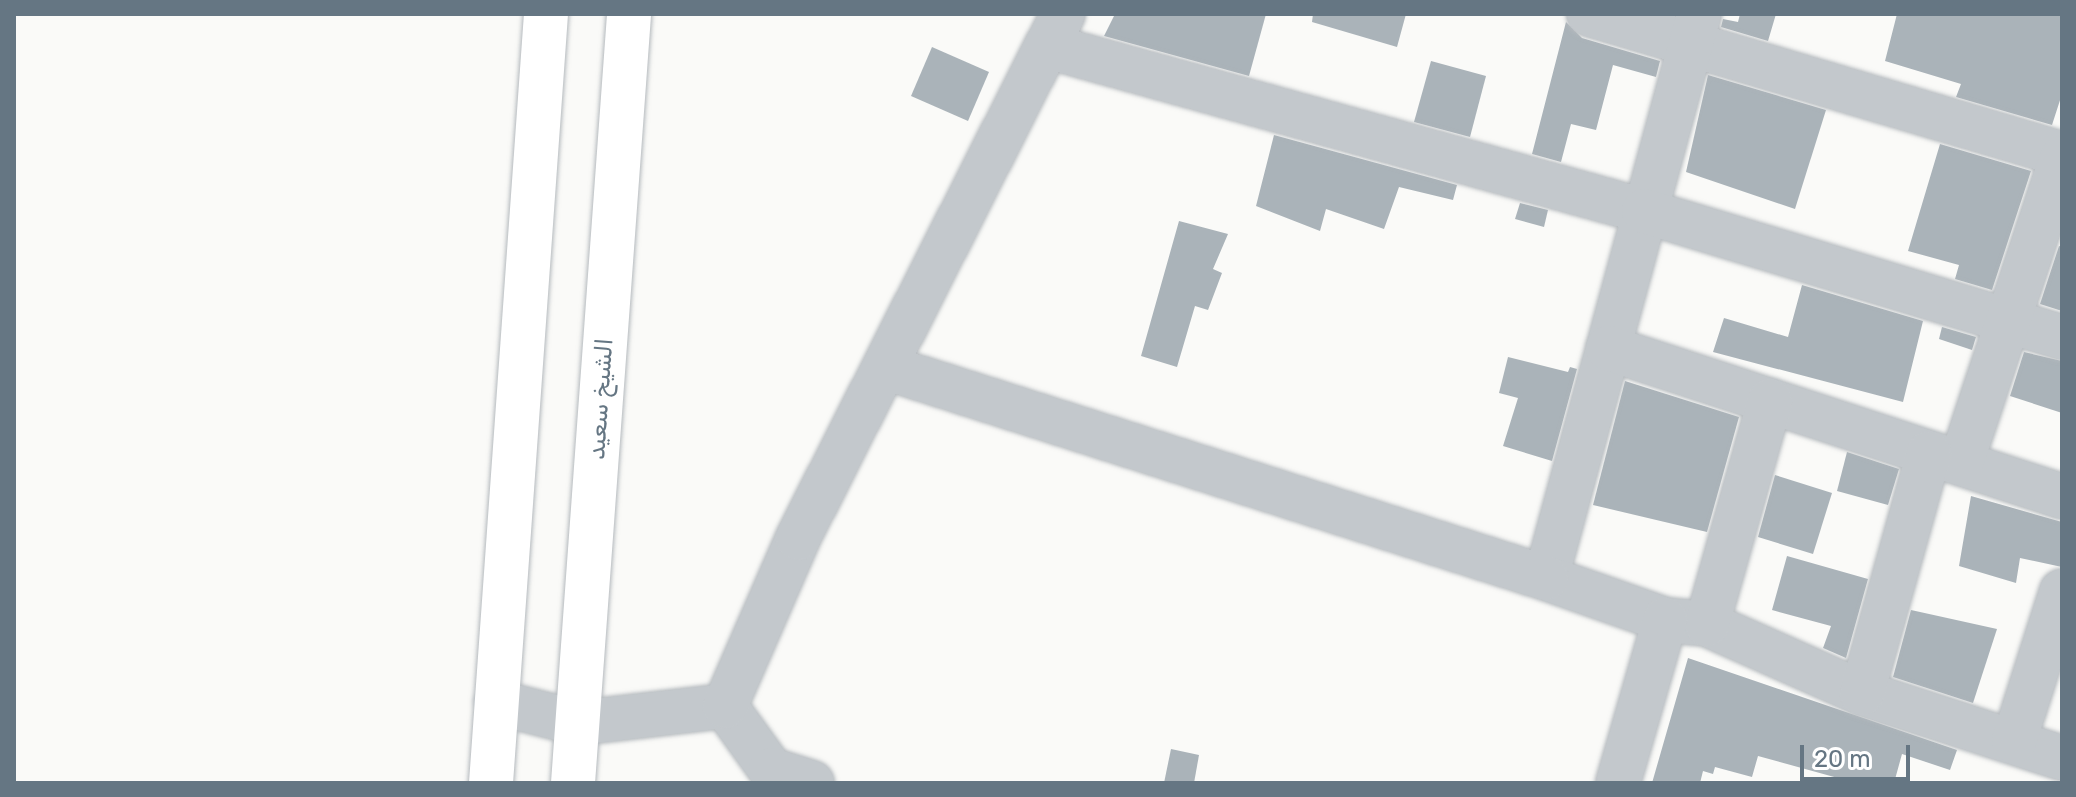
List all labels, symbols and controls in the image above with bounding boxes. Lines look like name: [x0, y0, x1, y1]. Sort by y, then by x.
street label: الشيخ سعيد: [582, 337, 620, 461]
scale bar: [1804, 729, 1914, 779]
text: 20 m: [1814, 745, 1871, 773]

